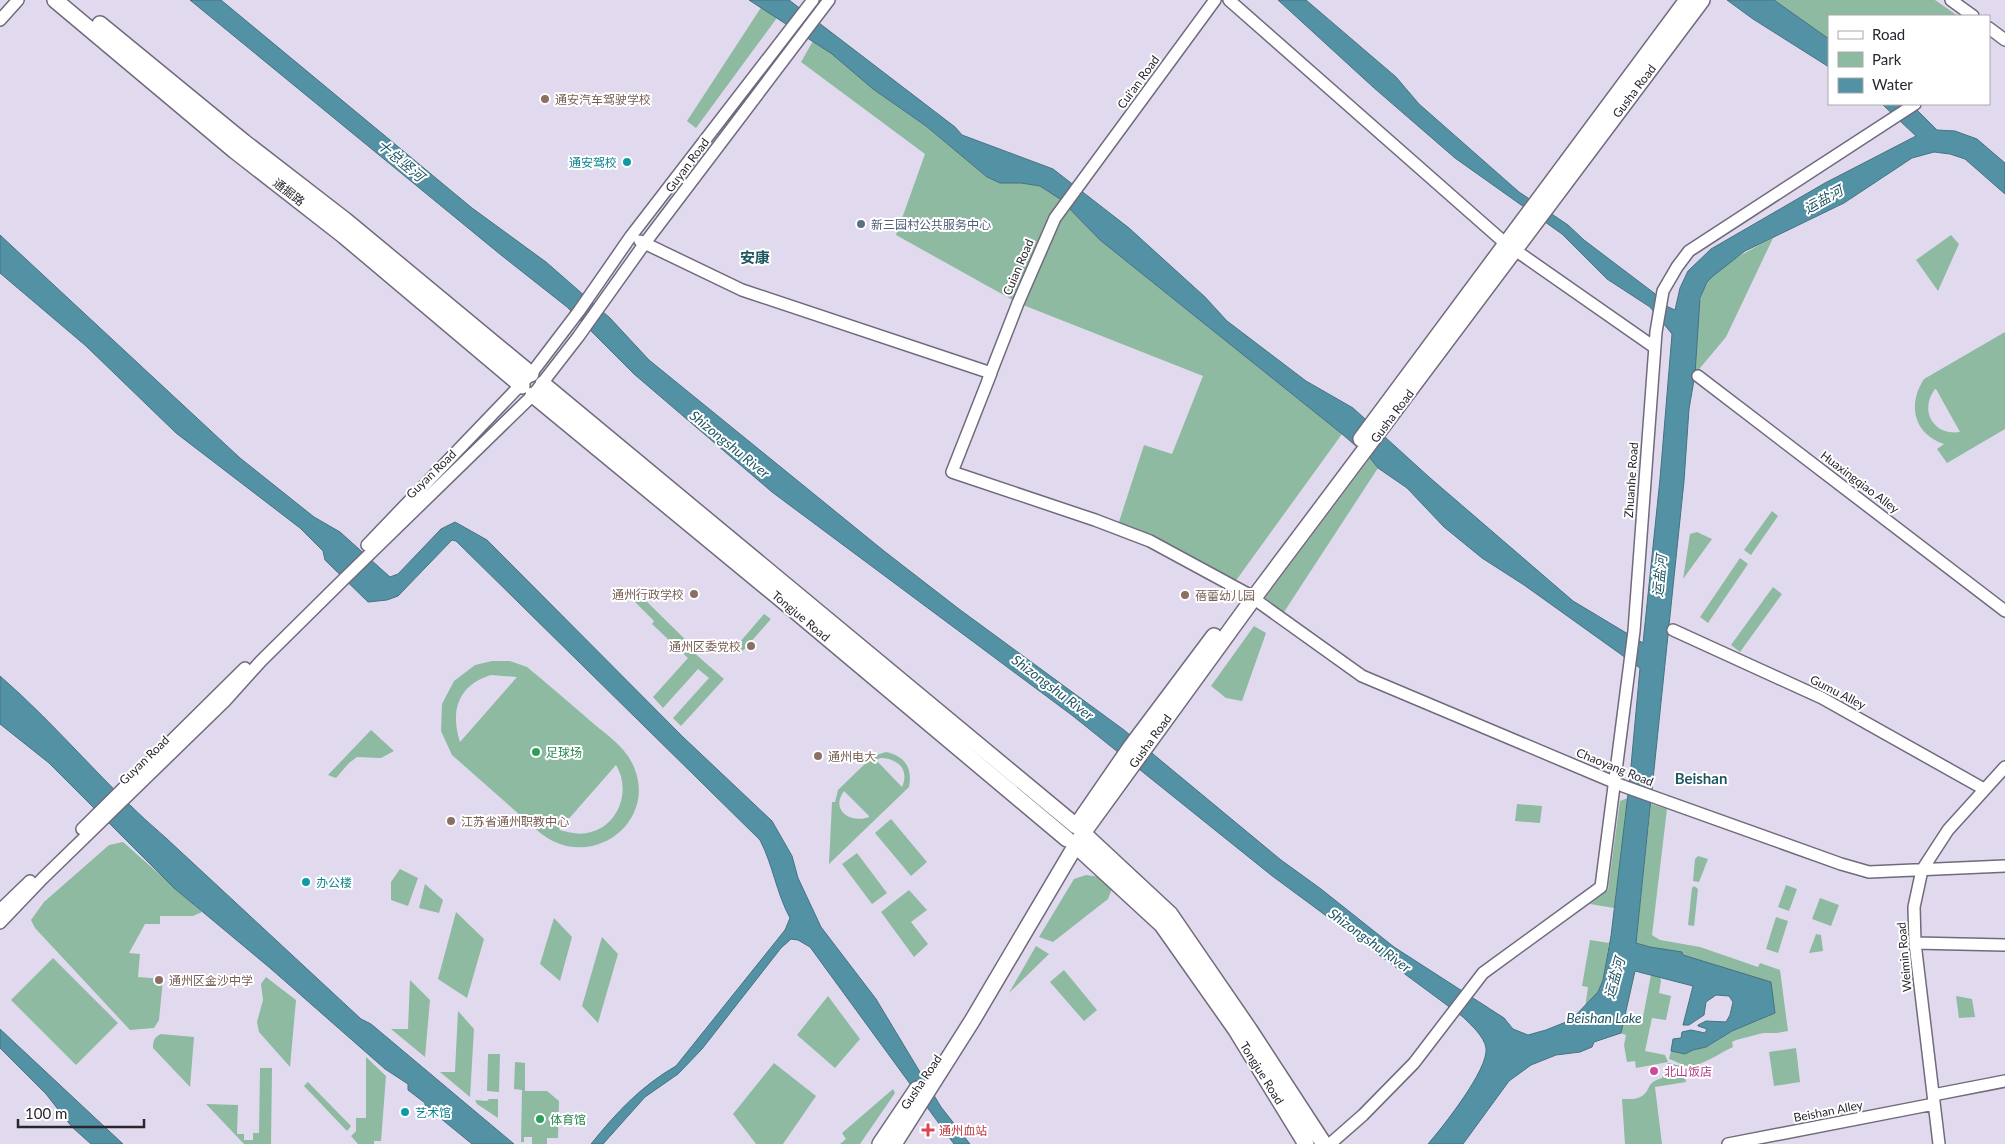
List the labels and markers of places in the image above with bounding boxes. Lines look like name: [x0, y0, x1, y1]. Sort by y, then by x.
place label: 通安汽车驾驶学校: [555, 92, 651, 107]
marker: 通安汽车驾驶学校: [539, 93, 551, 105]
place label: 通安驾校: [569, 155, 617, 170]
marker: 通安驾校: [621, 156, 633, 168]
place label: 新三园村公共服务中心: [871, 217, 991, 232]
marker: 新三园村公共服务中心: [855, 218, 867, 230]
place label: 通州行政学校: [612, 587, 684, 602]
marker: 通州行政学校: [688, 588, 700, 600]
place label: 蓓蕾幼儿园: [1195, 588, 1255, 603]
marker: 蓓蕾幼儿园: [1179, 589, 1191, 601]
place label: 通州区委党校: [669, 639, 741, 654]
marker: 通州区委党校: [745, 640, 757, 652]
place label: 足球场: [546, 745, 582, 760]
marker: 足球场: [530, 746, 542, 758]
place label: 通州电大: [828, 749, 876, 764]
marker: 通州电大: [812, 750, 824, 762]
place label: 江苏省通州职教中心: [461, 814, 569, 829]
marker: 江苏省通州职教中心: [445, 815, 457, 827]
place label: 办公楼: [316, 875, 352, 890]
marker: 办公楼: [300, 876, 312, 888]
place label: 通州区金沙中学: [169, 973, 253, 988]
marker: 通州区金沙中学: [153, 974, 165, 986]
place label: 北山饭店: [1664, 1064, 1712, 1079]
marker: 北山饭店: [1648, 1065, 1660, 1077]
place label: 艺术馆: [415, 1105, 451, 1120]
marker: 艺术馆: [399, 1106, 411, 1118]
place label: 体育馆: [550, 1112, 586, 1127]
marker: 体育馆: [534, 1113, 546, 1125]
marker: 通州血站: [921, 1123, 935, 1137]
place label: 通州血站: [939, 1123, 987, 1138]

